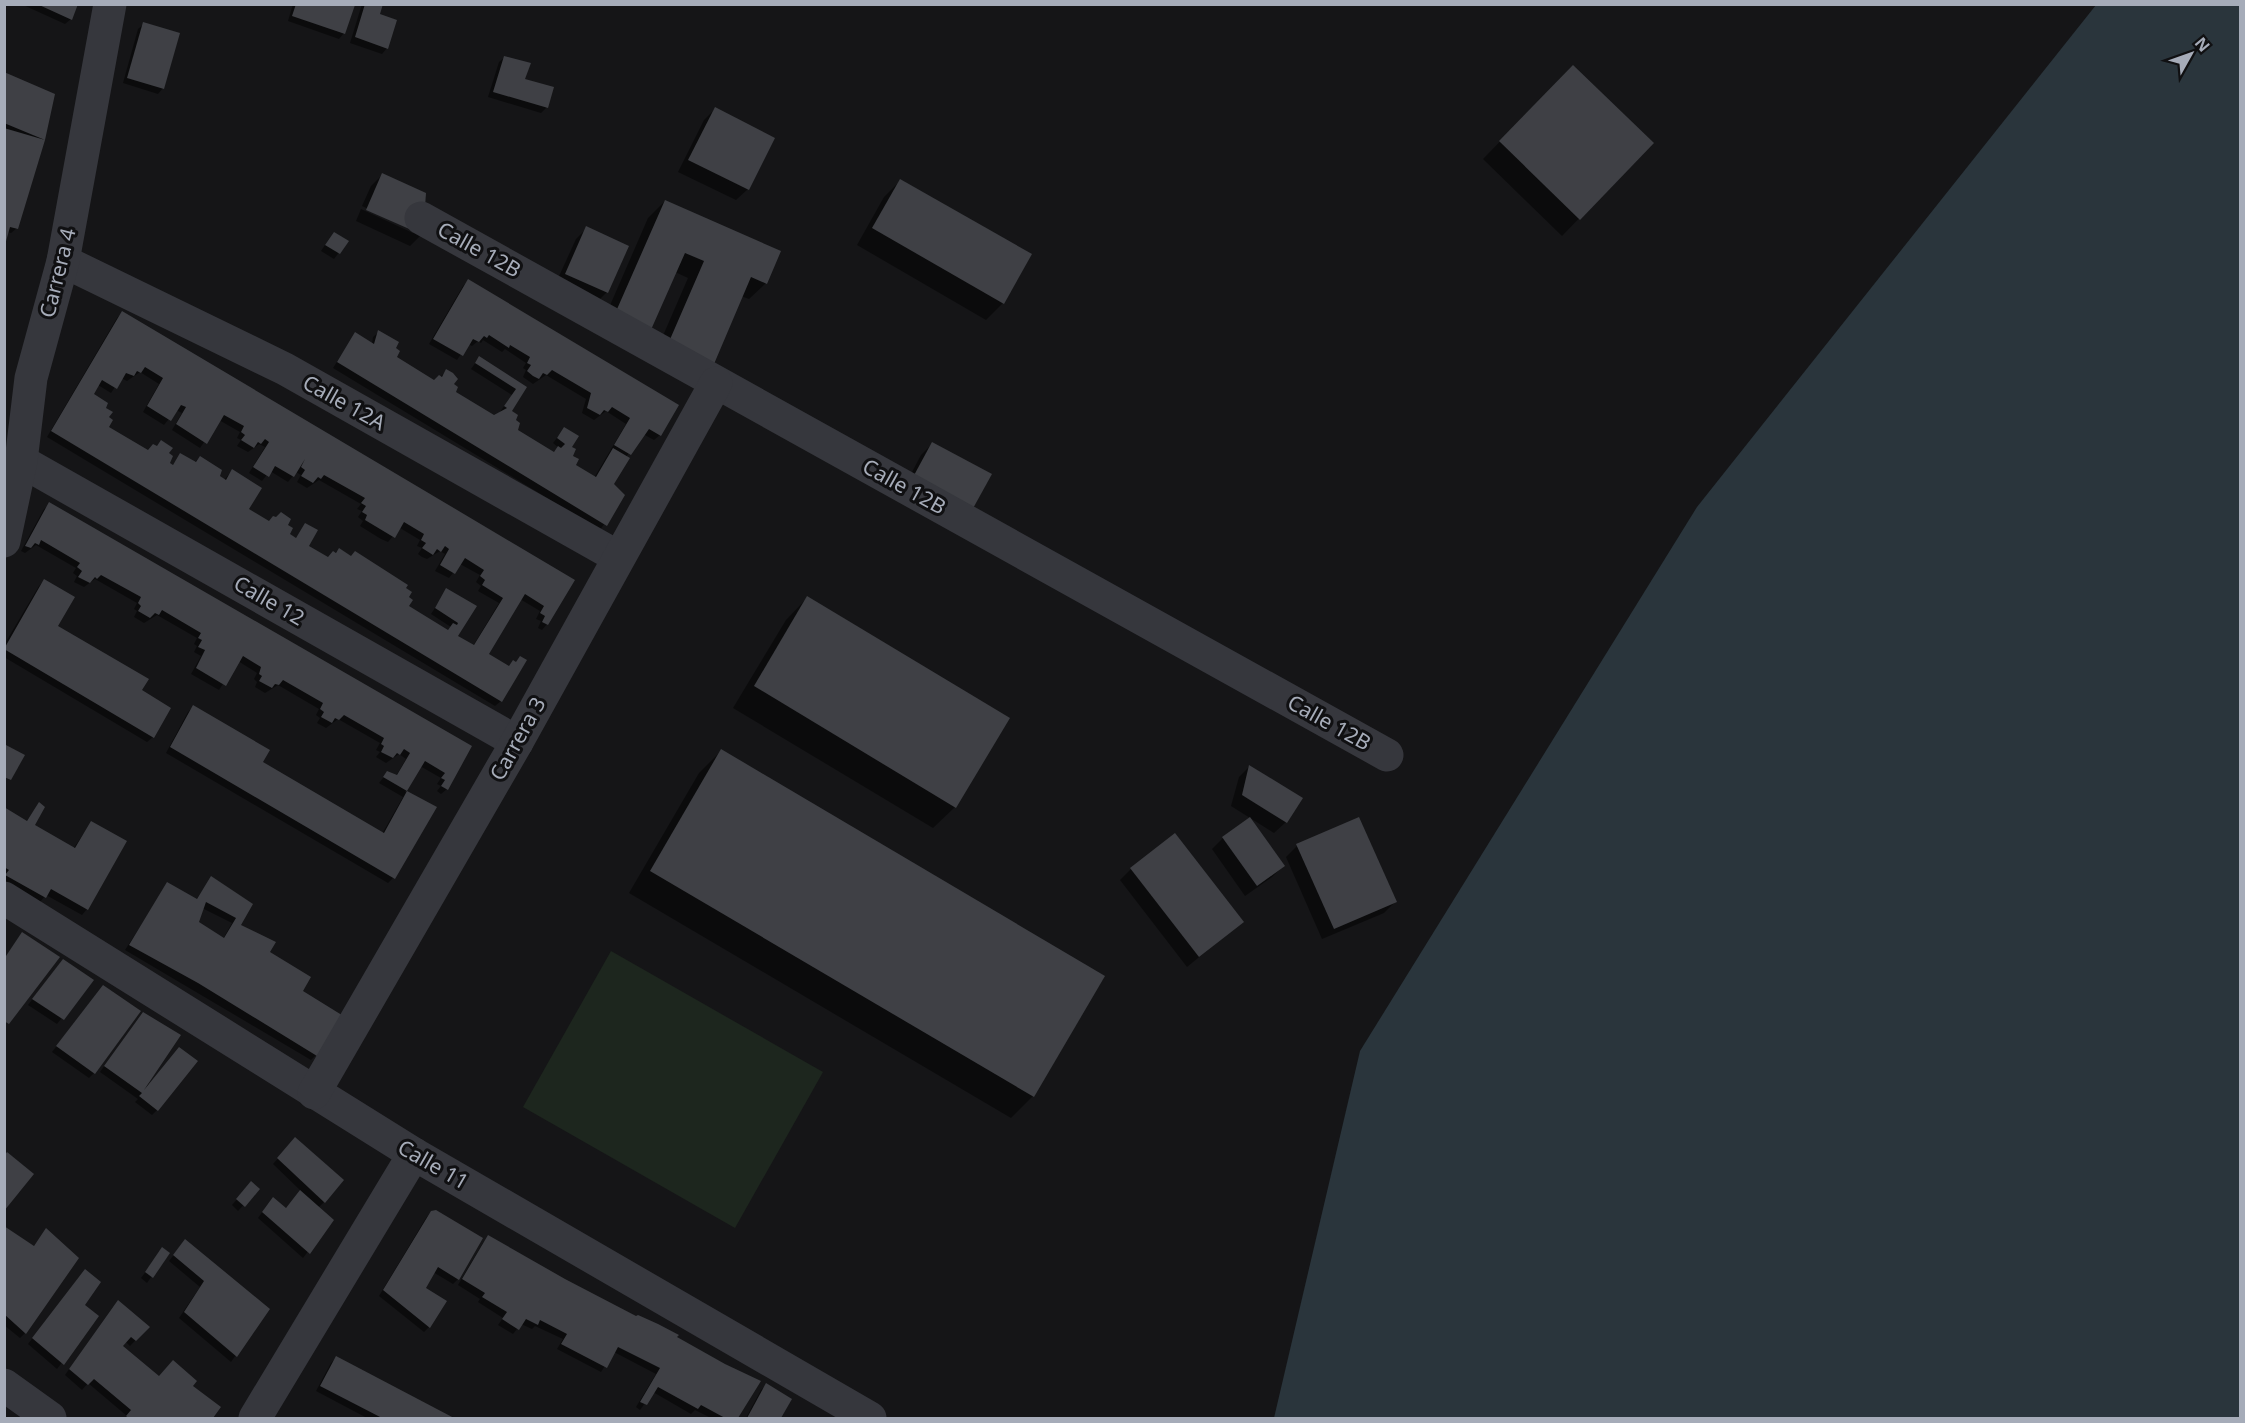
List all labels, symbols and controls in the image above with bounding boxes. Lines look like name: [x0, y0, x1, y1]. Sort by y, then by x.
north arrow: [2161, 24, 2221, 84]
text: N: [2190, 32, 2215, 56]
street label: Calle 12B: [433, 215, 526, 283]
street label: Carrera 4: [32, 225, 82, 320]
street label: Calle 12A: [298, 368, 391, 437]
street label: Calle 12B: [858, 452, 951, 520]
street label: Calle 12: [229, 569, 310, 632]
street label: Calle 12B: [1283, 688, 1376, 756]
street label: Carrera 3: [483, 692, 552, 785]
street label: Calle 11: [393, 1133, 474, 1196]

